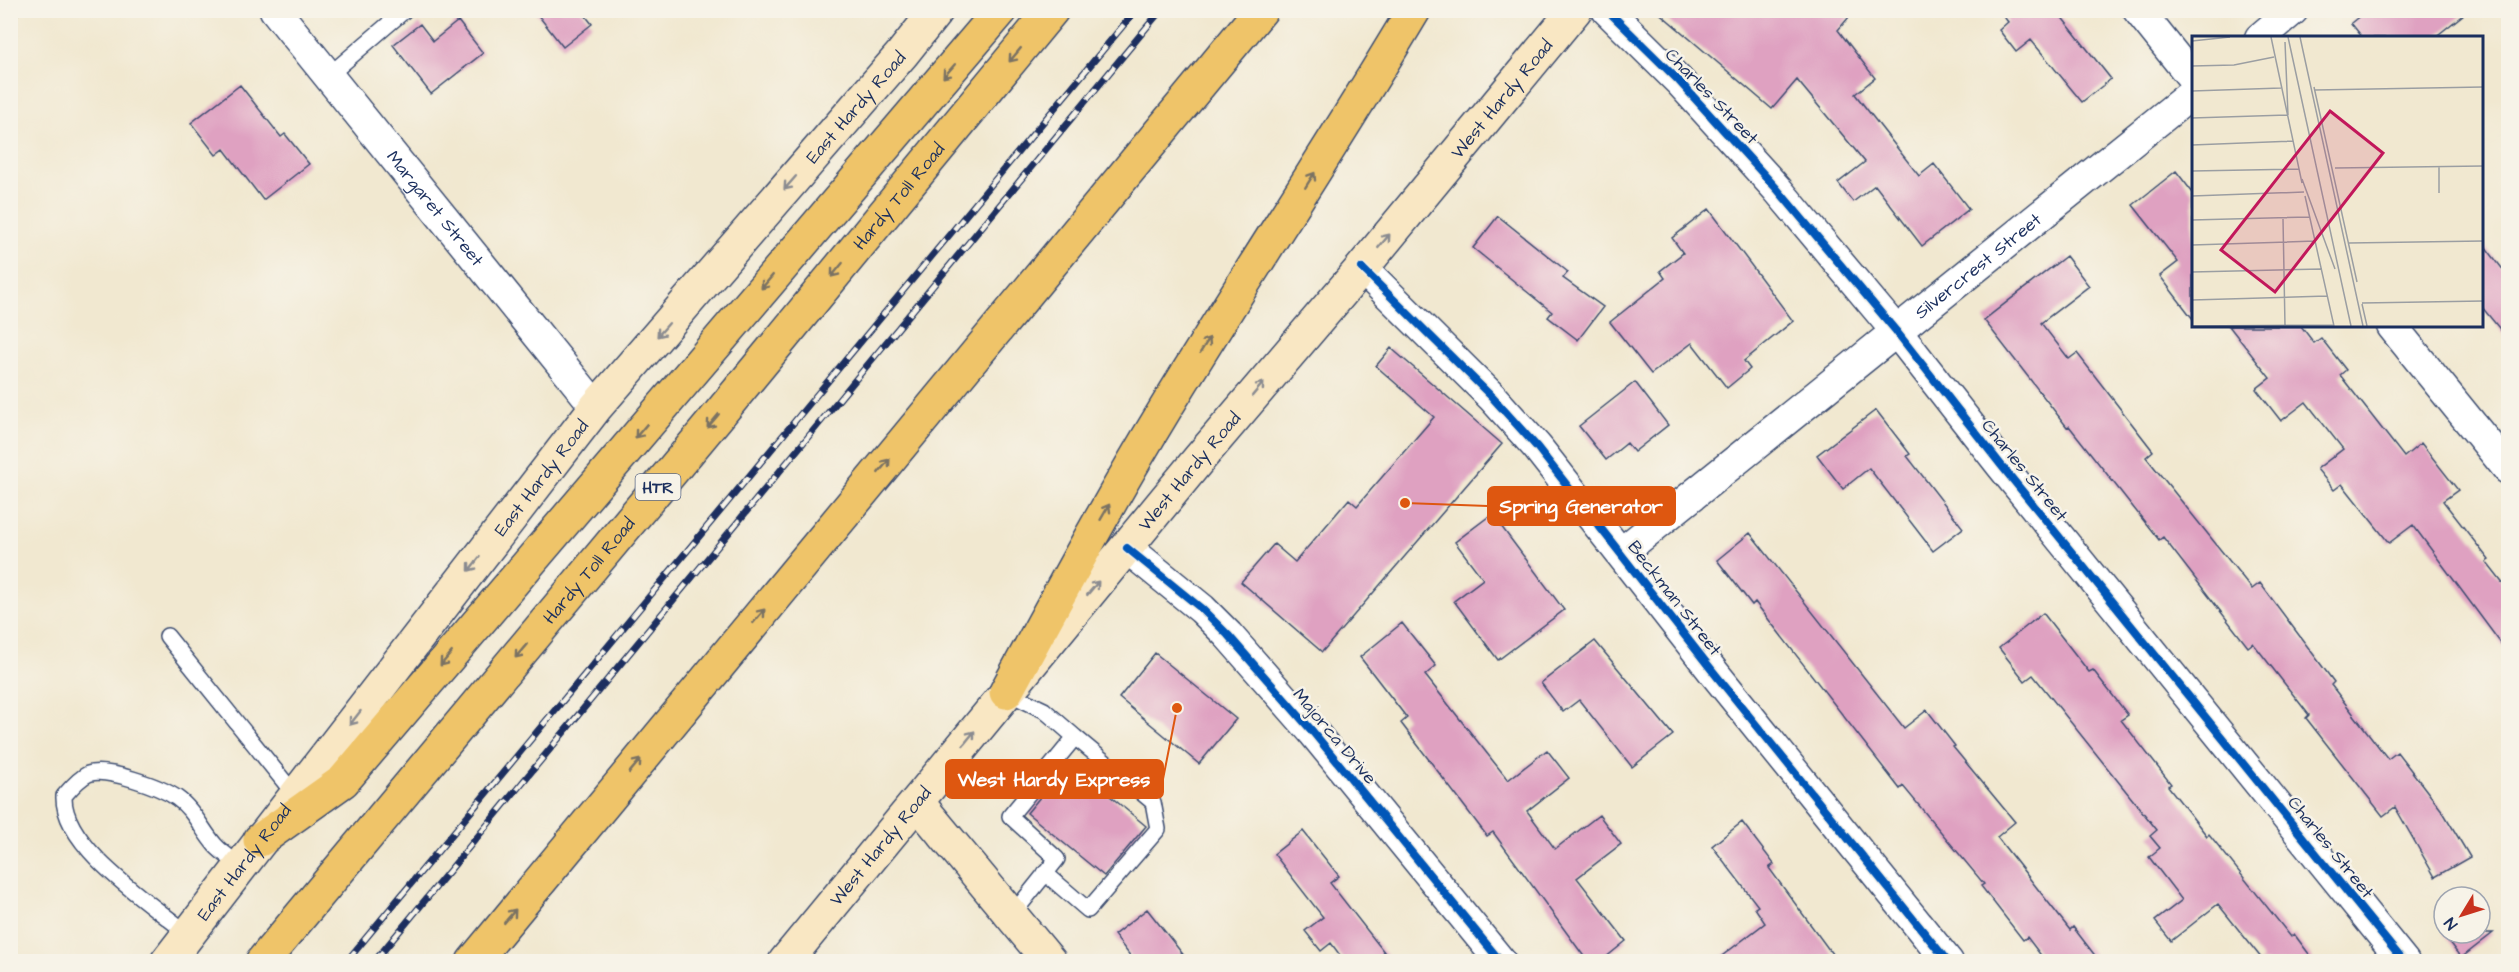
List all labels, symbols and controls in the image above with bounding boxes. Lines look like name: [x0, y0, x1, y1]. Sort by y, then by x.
street label: West Hardy Road: [1445, 34, 1559, 164]
inset map: [2192, 36, 2483, 327]
street label: Charles Street: [1659, 43, 1765, 151]
street label: East Hardy Road: [800, 46, 912, 169]
one-way arrow: [1008, 47, 1021, 63]
one-way arrow: [942, 63, 956, 78]
street label: Hardy Toll Road: [848, 138, 951, 255]
street label: Margaret Street: [381, 145, 490, 272]
one-way arrow: [1304, 172, 1316, 189]
one-way arrow: [783, 175, 797, 190]
street label: Silvercrest Street: [1909, 207, 2047, 325]
one-way arrow: [1377, 233, 1390, 249]
one-way arrow: [830, 262, 844, 277]
one-way arrow: [760, 274, 774, 289]
one-way arrow: [656, 322, 669, 338]
one-way arrow: [1200, 337, 1212, 354]
one-way arrow: [1251, 382, 1265, 397]
street label: West Hardy Road: [1133, 407, 1247, 536]
one-way arrow: [707, 413, 720, 429]
street label: Charles Street: [1976, 414, 2074, 527]
street label: East Hardy Road: [489, 415, 595, 542]
one-way arrow: [634, 423, 647, 439]
one-way arrow: [877, 458, 890, 474]
road number: HTR: [636, 474, 680, 500]
callout: Spring Generator: [1488, 487, 1675, 525]
text: Spring Generator: [1498, 493, 1664, 522]
one-way arrow: [1099, 504, 1111, 521]
street label: Hardy Toll Road: [537, 512, 641, 629]
street label: Beckman Street: [1622, 535, 1728, 662]
one-way arrow: [468, 555, 481, 571]
one-way arrow: [1087, 580, 1100, 596]
one-way arrow: [753, 608, 766, 624]
one-way arrow: [515, 643, 528, 659]
one-way arrow: [439, 651, 453, 666]
street label: Majorca Drive: [1287, 683, 1382, 790]
one-way arrow: [349, 710, 362, 726]
one-way arrow: [963, 730, 976, 746]
one-way arrow: [628, 759, 642, 774]
callout: West Hardy Express: [946, 760, 1163, 798]
text: West Hardy Express: [957, 766, 1150, 795]
street label: West Hardy Road: [824, 781, 937, 912]
street label: Charles Street: [2282, 791, 2380, 904]
street label: East Hardy Road: [191, 799, 297, 926]
north arrow: [2432, 885, 2492, 945]
one-way arrow: [504, 909, 517, 925]
text: N: [2439, 913, 2463, 934]

